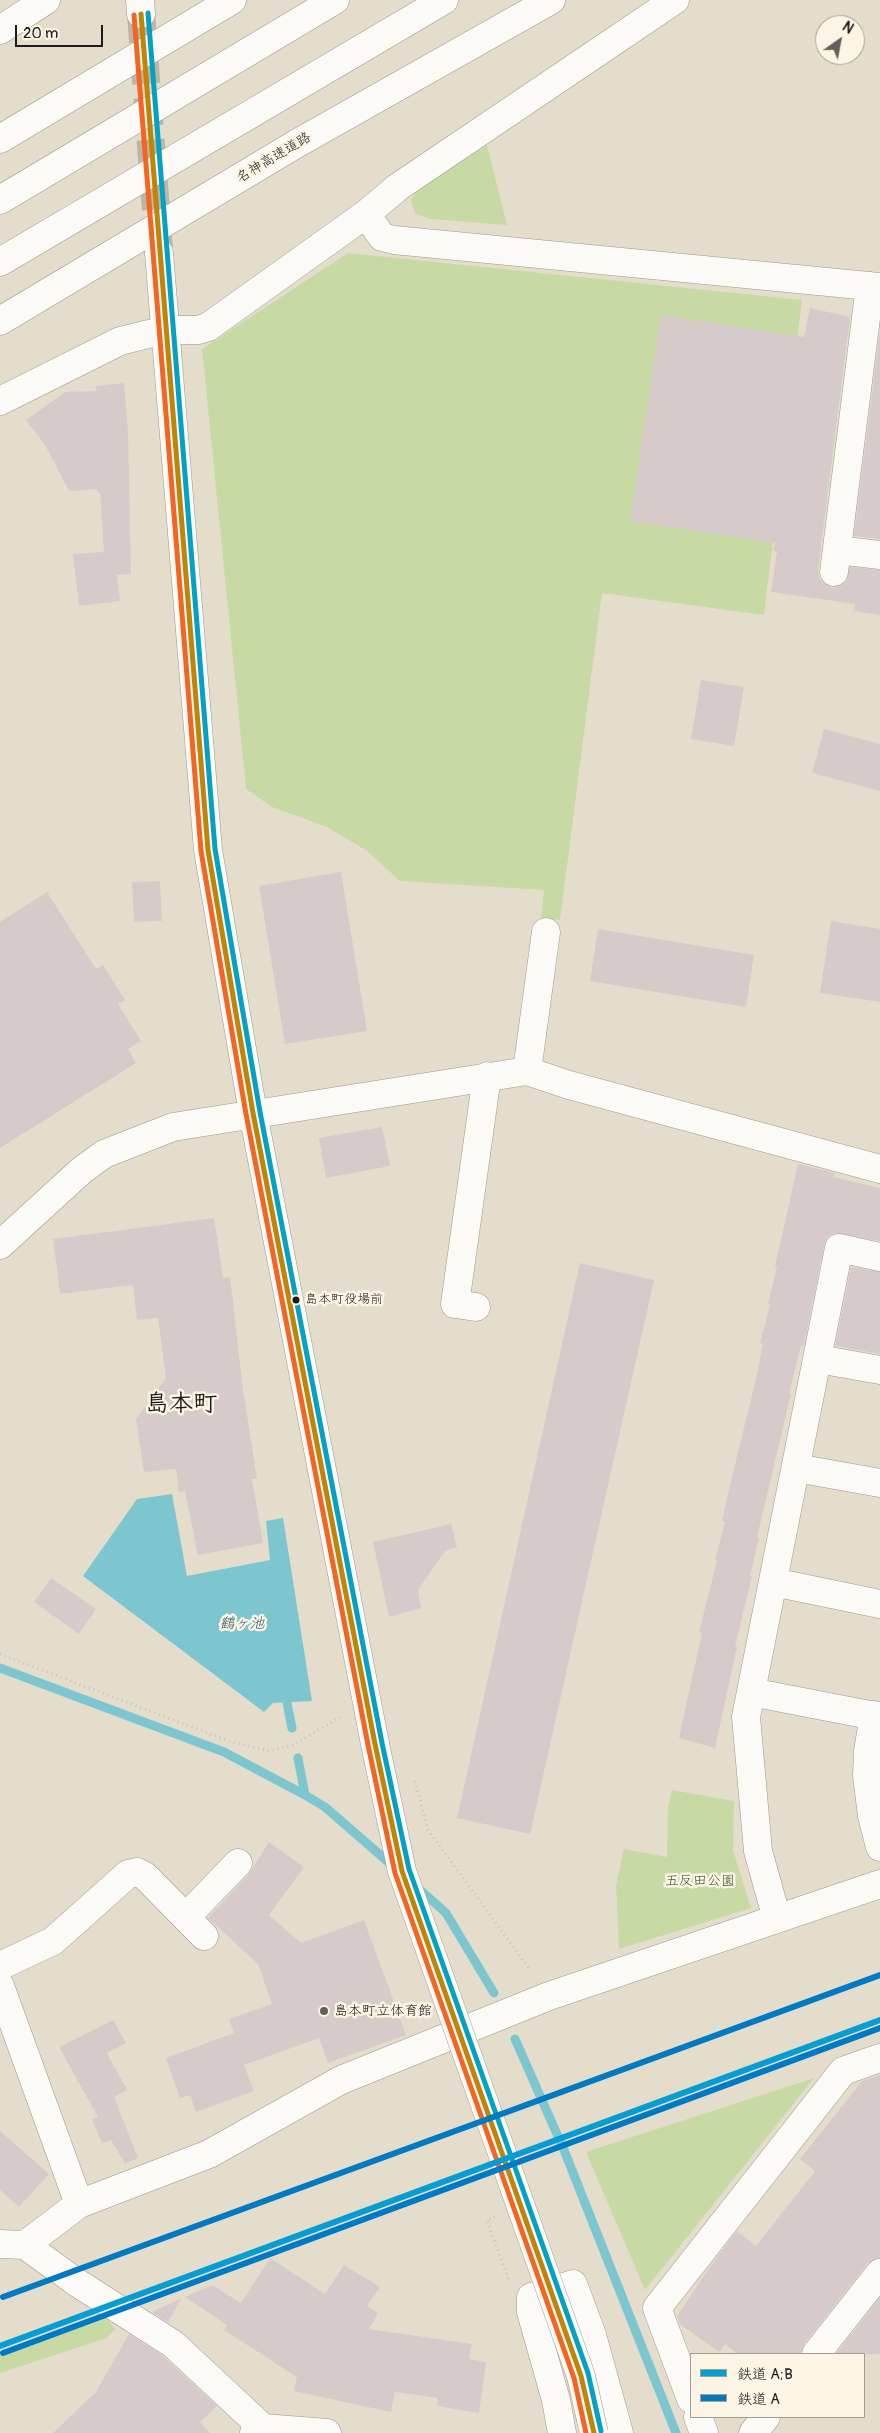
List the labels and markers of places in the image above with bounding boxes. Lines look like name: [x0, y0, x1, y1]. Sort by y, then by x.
place label: 島本町役場前: [305, 1292, 383, 1308]
marker: 島本町役場前: [291, 1295, 301, 1305]
place label: 島本町立体育館: [334, 2003, 432, 2019]
marker: 島本町立体育館: [318, 2005, 330, 2017]

